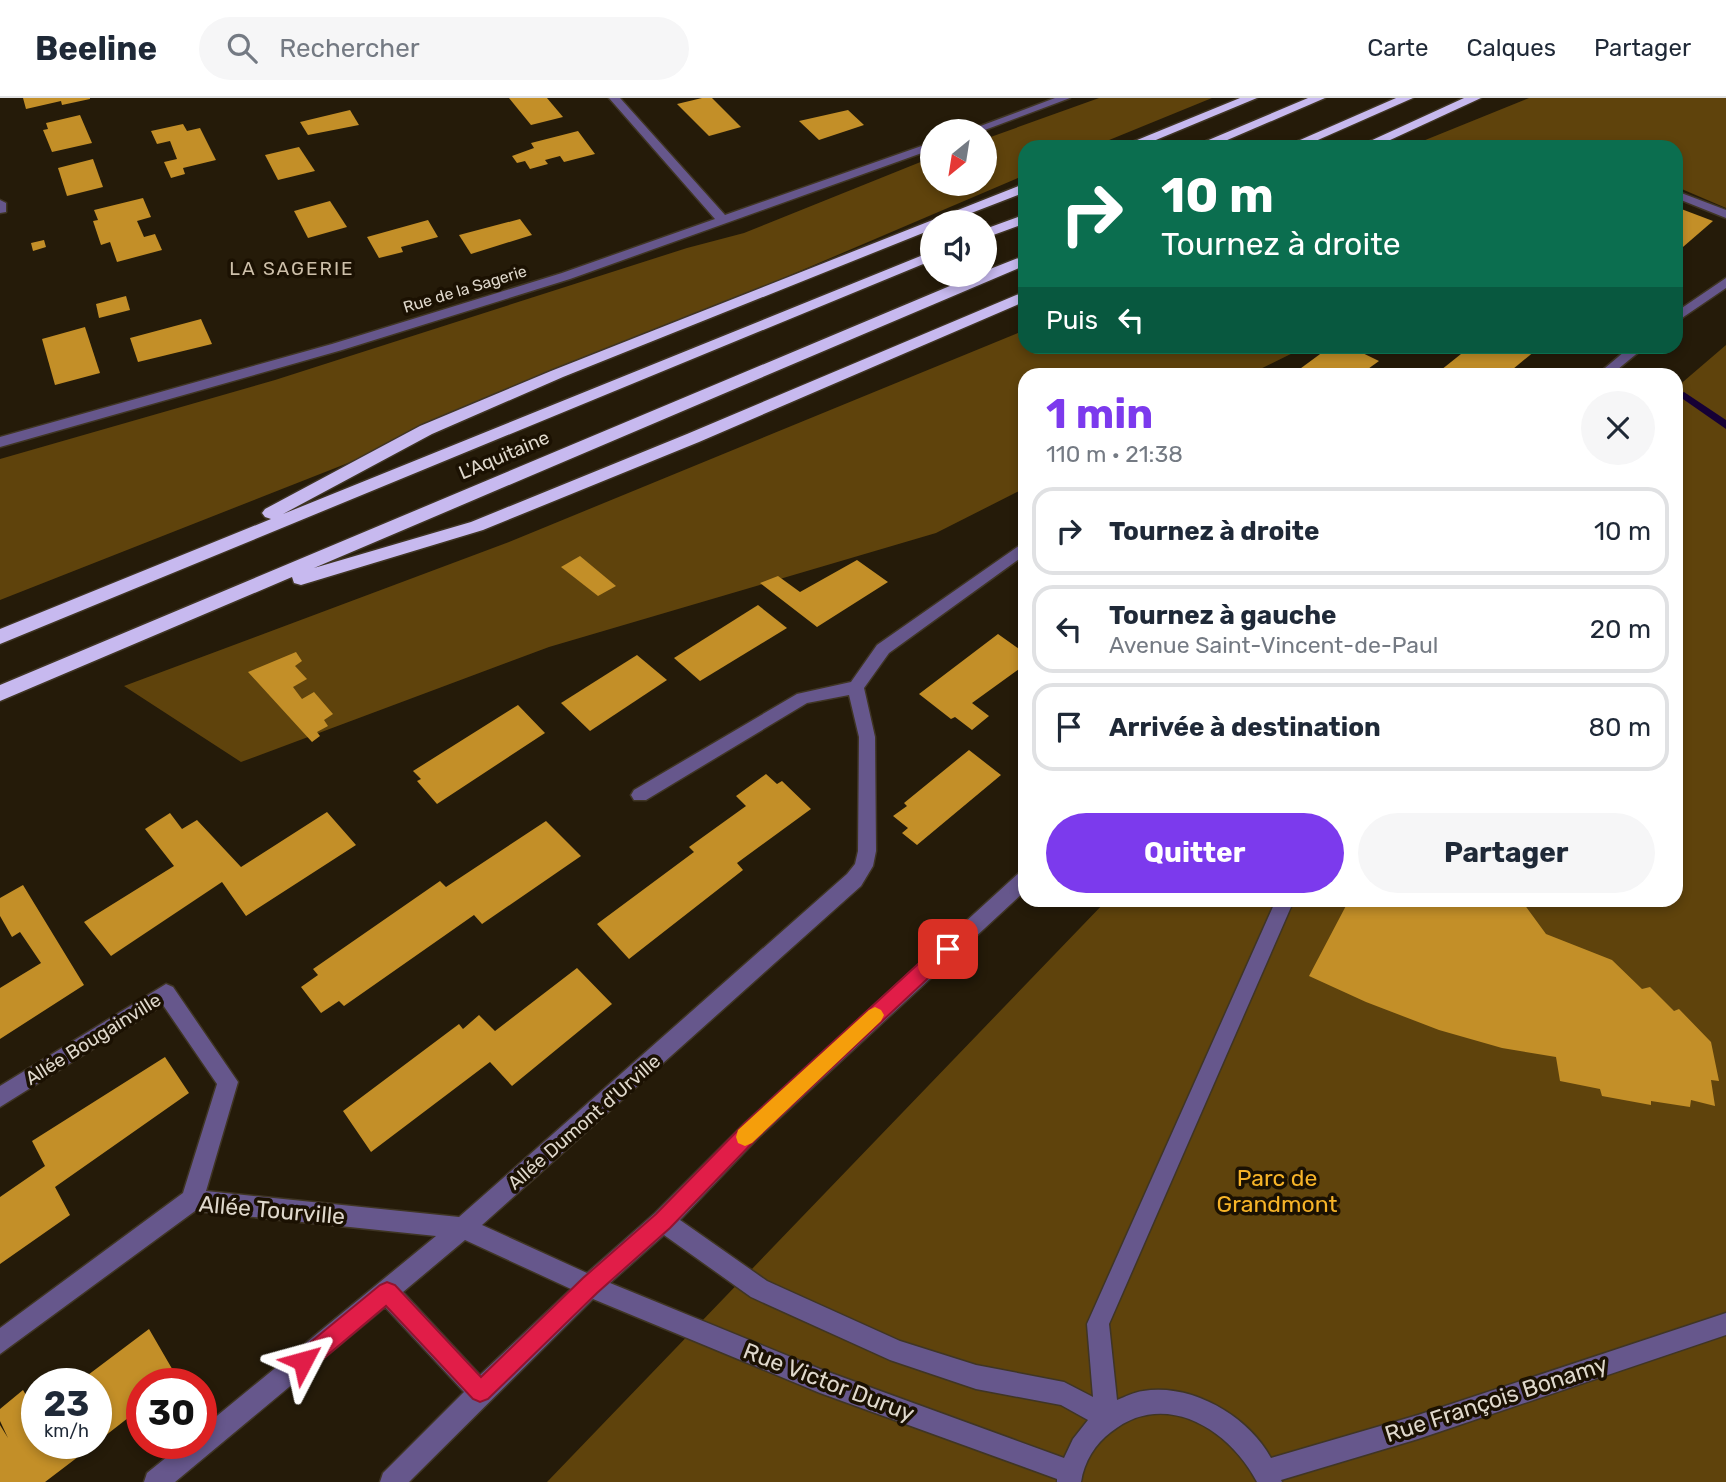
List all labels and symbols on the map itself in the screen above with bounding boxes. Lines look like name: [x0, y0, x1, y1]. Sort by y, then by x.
north arrow: [920, 119, 998, 196]
district label: LA SAGERIE: [229, 257, 355, 280]
street label: Rue de la Sagerie: [401, 261, 529, 317]
street label: L'Aquitaine: [455, 426, 553, 484]
pin: [918, 919, 978, 979]
street label: Allée Bougainville: [21, 988, 165, 1090]
street label: Allée Dumont d'Urville: [503, 1049, 665, 1195]
park label: Parc de Grandmont: [1217, 1164, 1337, 1218]
street label: Allée Tourville: [198, 1190, 346, 1230]
position arrow: [266, 1324, 340, 1398]
street label: Rue Victor Duruy: [739, 1336, 919, 1428]
street label: Rue François Bonamy: [1381, 1350, 1611, 1448]
speed limit sign: 30: [126, 1368, 217, 1459]

